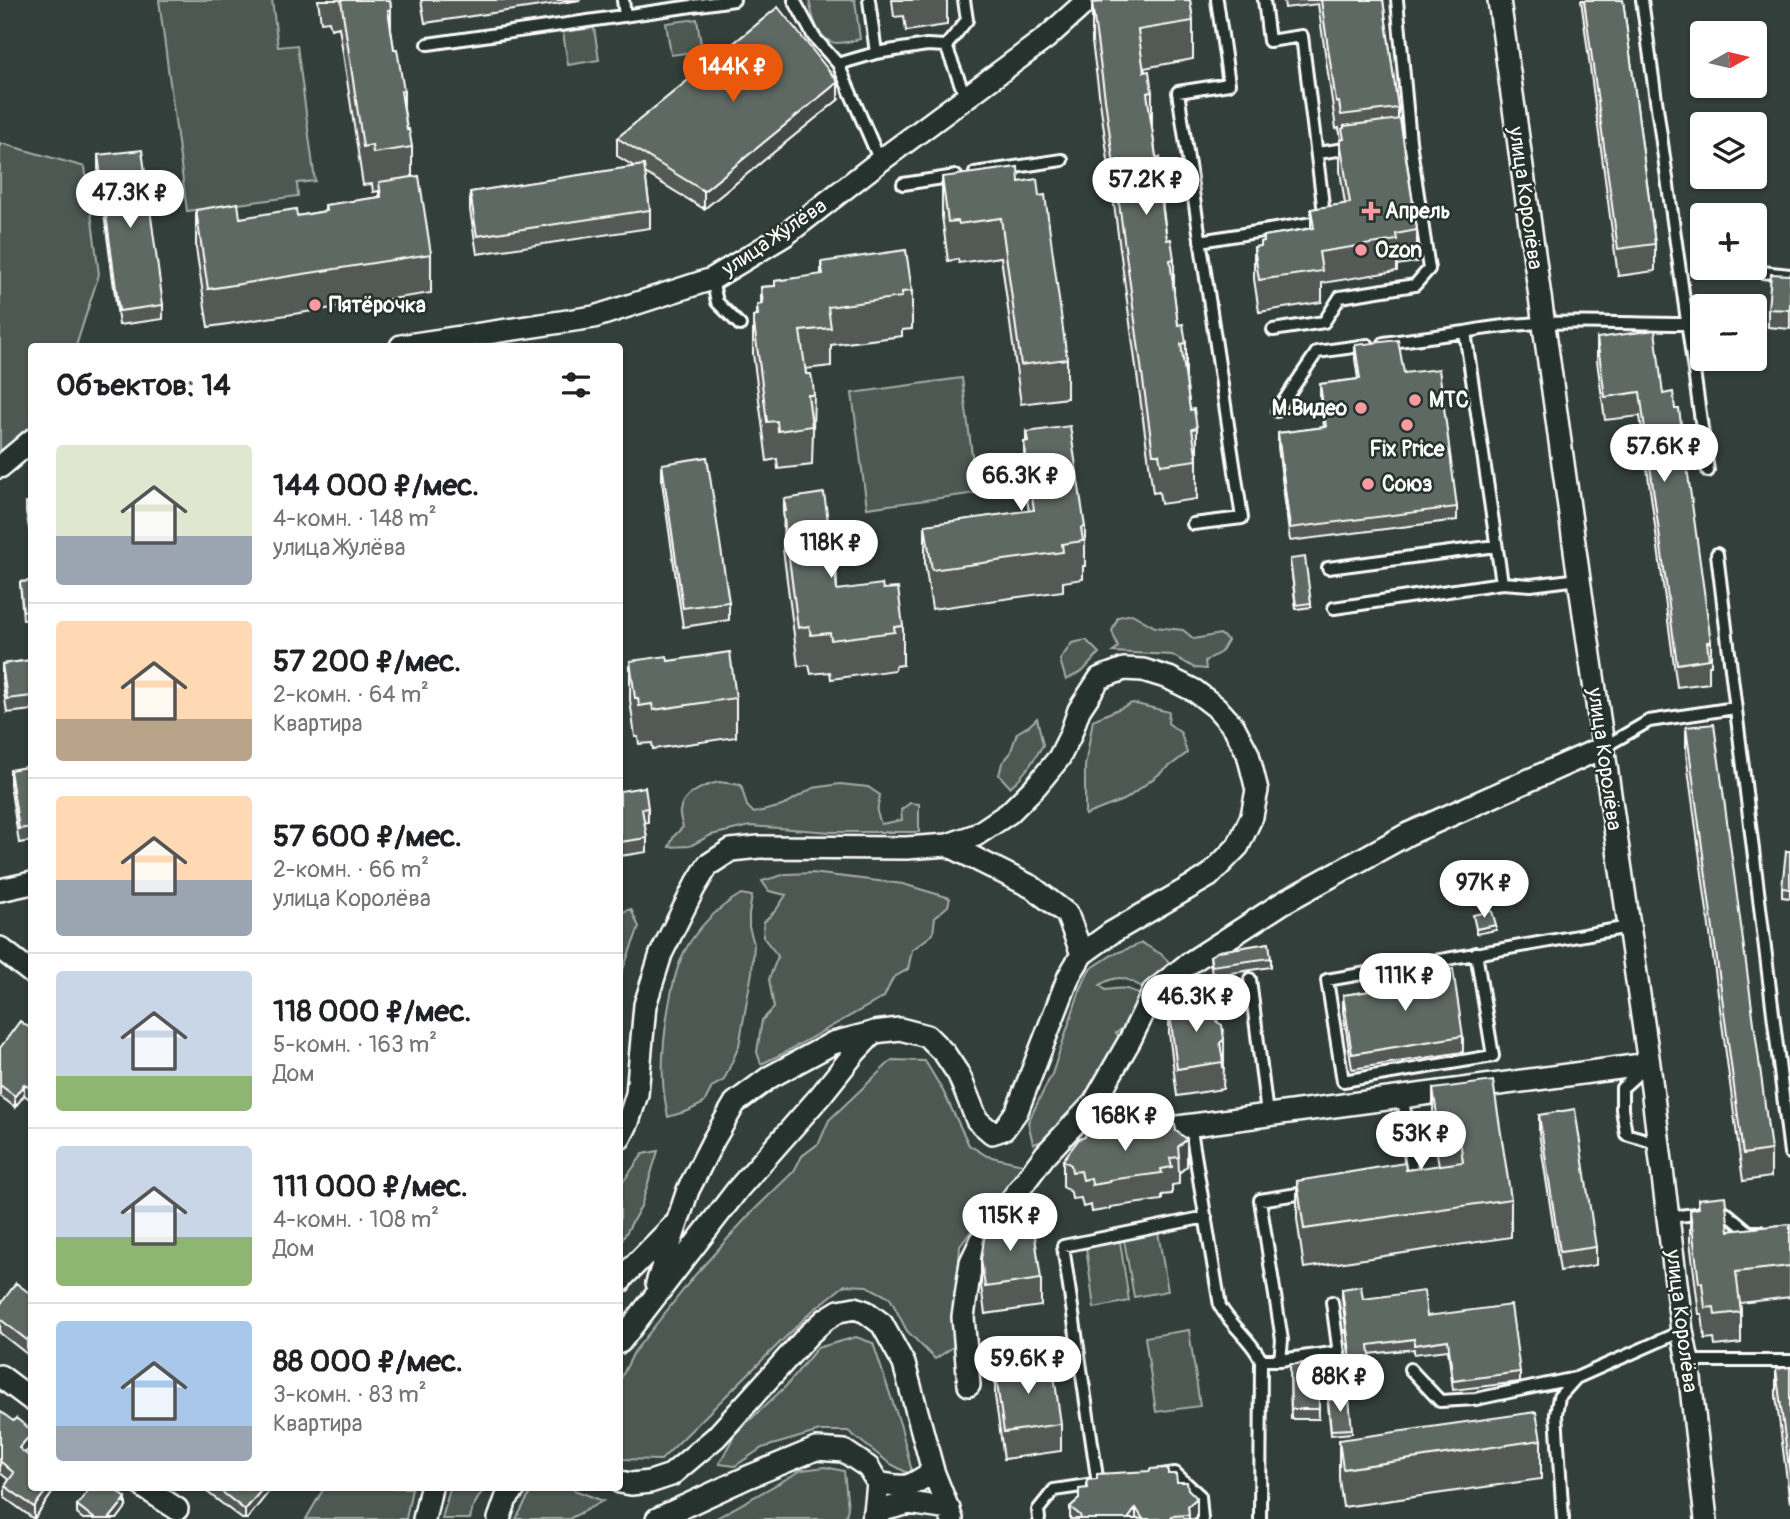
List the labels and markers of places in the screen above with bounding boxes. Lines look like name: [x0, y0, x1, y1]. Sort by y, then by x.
pin: 144K ₽: [676, 44, 790, 104]
pin: 57.2K ₽: [1081, 158, 1211, 217]
pin: 47.3K ₽: [65, 170, 195, 230]
place label: Апрель: [1385, 198, 1450, 225]
marker: Апрель: [1363, 203, 1379, 219]
place label: Ozon: [1375, 237, 1422, 264]
marker: Ozon: [1353, 242, 1369, 258]
place label: Пятёрочка: [329, 292, 426, 319]
marker: Пятёрочка: [307, 297, 323, 313]
place label: МТС: [1429, 387, 1469, 414]
marker: МТС: [1407, 392, 1423, 408]
place label: М.Видео: [1272, 395, 1348, 422]
marker: М.Видео: [1353, 400, 1369, 416]
marker: Fix Price: [1399, 417, 1415, 433]
pin: 57.6K ₽: [1599, 424, 1729, 484]
place label: Fix Price: [1370, 436, 1445, 463]
pin: 66.3K ₽: [956, 454, 1086, 513]
place label: Союз: [1382, 471, 1433, 498]
marker: Союз: [1360, 476, 1376, 492]
pin: 118K ₽: [774, 520, 888, 580]
pin: 97K ₽: [1435, 860, 1533, 920]
pin: 111K ₽: [1348, 954, 1462, 1013]
pin: 46.3K ₽: [1131, 974, 1261, 1034]
pin: 168K ₽: [1068, 1094, 1182, 1153]
pin: 53K ₽: [1372, 1112, 1470, 1171]
pin: 115K ₽: [953, 1194, 1067, 1253]
pin: 59.6K ₽: [963, 1336, 1093, 1396]
pin: 88K ₽: [1291, 1354, 1389, 1414]

